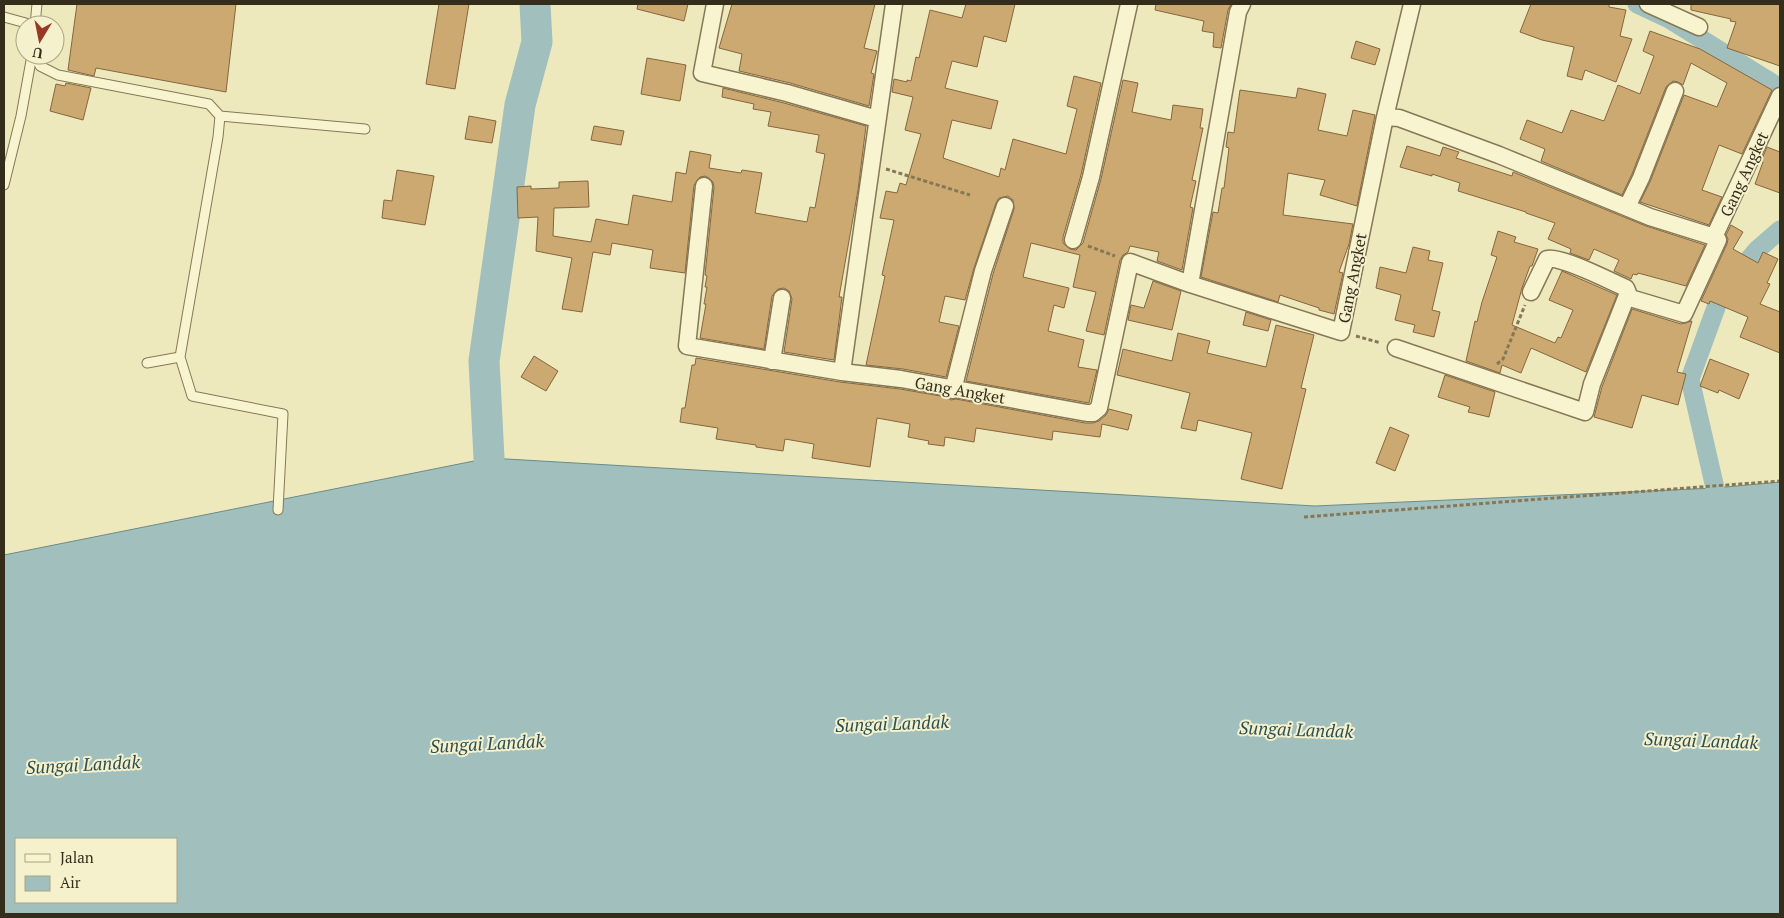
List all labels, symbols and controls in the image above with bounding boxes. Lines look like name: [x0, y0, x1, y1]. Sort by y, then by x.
north arrow: [15, 15, 65, 65]
text: U: [31, 43, 44, 64]
street label: Gang Angket: [1715, 128, 1773, 220]
street label: Gang Angket: [1332, 231, 1372, 325]
street label: Gang Angket: [913, 371, 1007, 409]
water label: Sungai Landak: [835, 709, 950, 737]
water label: Sungai Landak: [1239, 715, 1354, 743]
water label: Sungai Landak: [1644, 726, 1759, 754]
water label: Sungai Landak: [429, 728, 545, 758]
water label: Sungai Landak: [25, 749, 141, 779]
legend: [15, 838, 178, 903]
text: Jalan: [60, 847, 94, 867]
text: Air: [60, 872, 81, 892]

